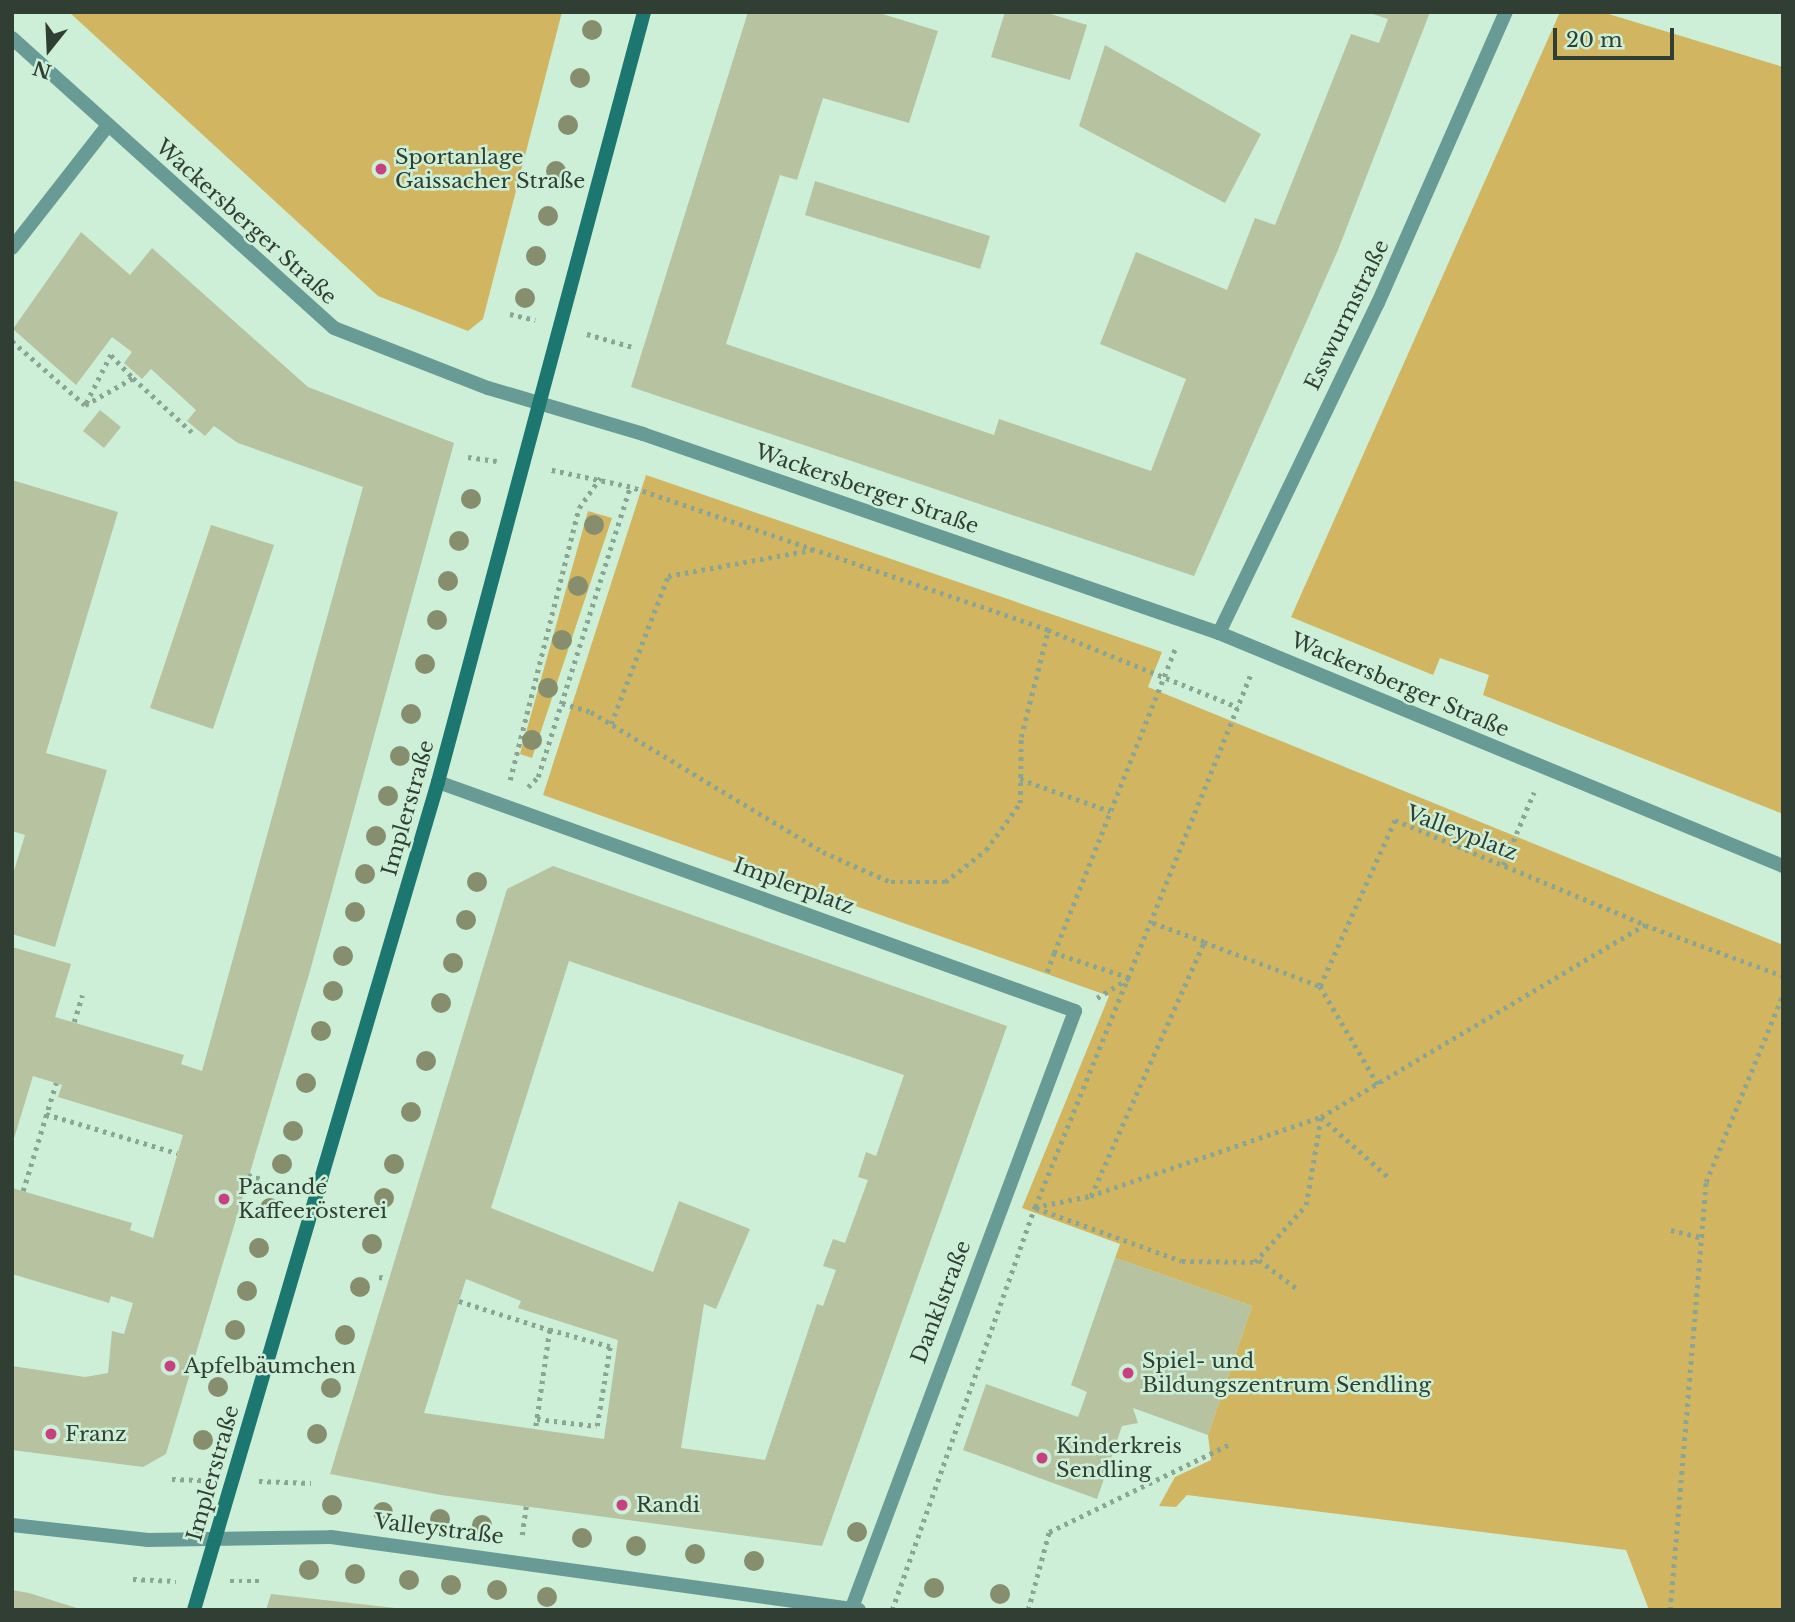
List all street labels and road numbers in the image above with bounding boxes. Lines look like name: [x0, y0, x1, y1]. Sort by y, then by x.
street label: Wackersberger Straße: [150, 134, 342, 310]
street label: Esswurmstraße: [1300, 236, 1394, 394]
street label: Wackersberger Straße: [752, 439, 982, 539]
street label: Wackersberger Straße: [1287, 627, 1513, 743]
street label: Implerstraße: [377, 737, 439, 879]
street label: Valleyplatz: [1403, 800, 1521, 866]
street label: Implerplatz: [730, 852, 858, 920]
street label: Danklstraße: [906, 1237, 976, 1367]
street label: Implerstraße: [182, 1402, 244, 1544]
street label: Valleystraße: [373, 1509, 505, 1549]

